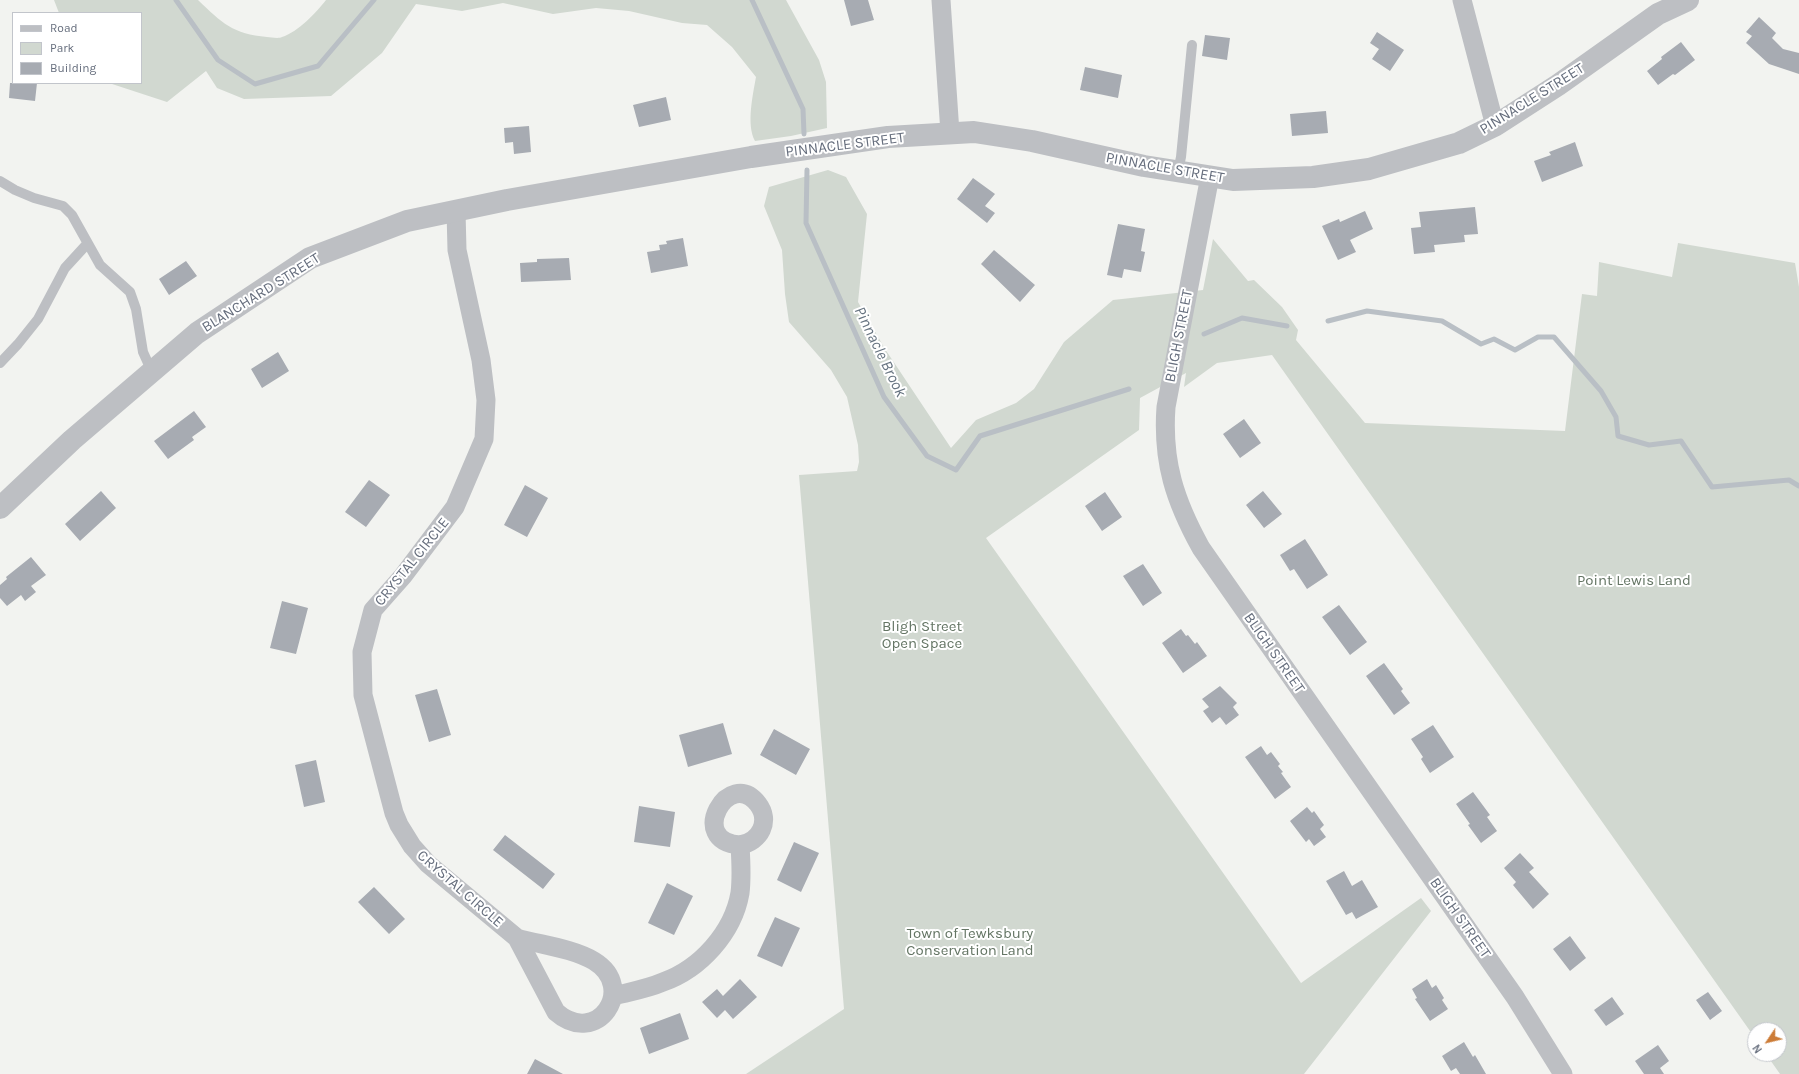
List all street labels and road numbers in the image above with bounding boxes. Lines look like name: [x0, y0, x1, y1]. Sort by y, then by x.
street label: PINNACLE STREET: [1476, 60, 1588, 138]
street label: PINNACLE STREET: [784, 129, 906, 161]
street label: PINNACLE STREET: [1104, 149, 1226, 187]
street label: BLANCHARD STREET: [199, 249, 323, 337]
street label: BLIGH STREET: [1161, 288, 1197, 384]
street label: CRYSTAL CIRCLE: [371, 514, 453, 610]
street label: BLIGH STREET: [1240, 609, 1308, 697]
street label: CRYSTAL CIRCLE: [413, 847, 507, 931]
street label: BLIGH STREET: [1426, 874, 1494, 962]

